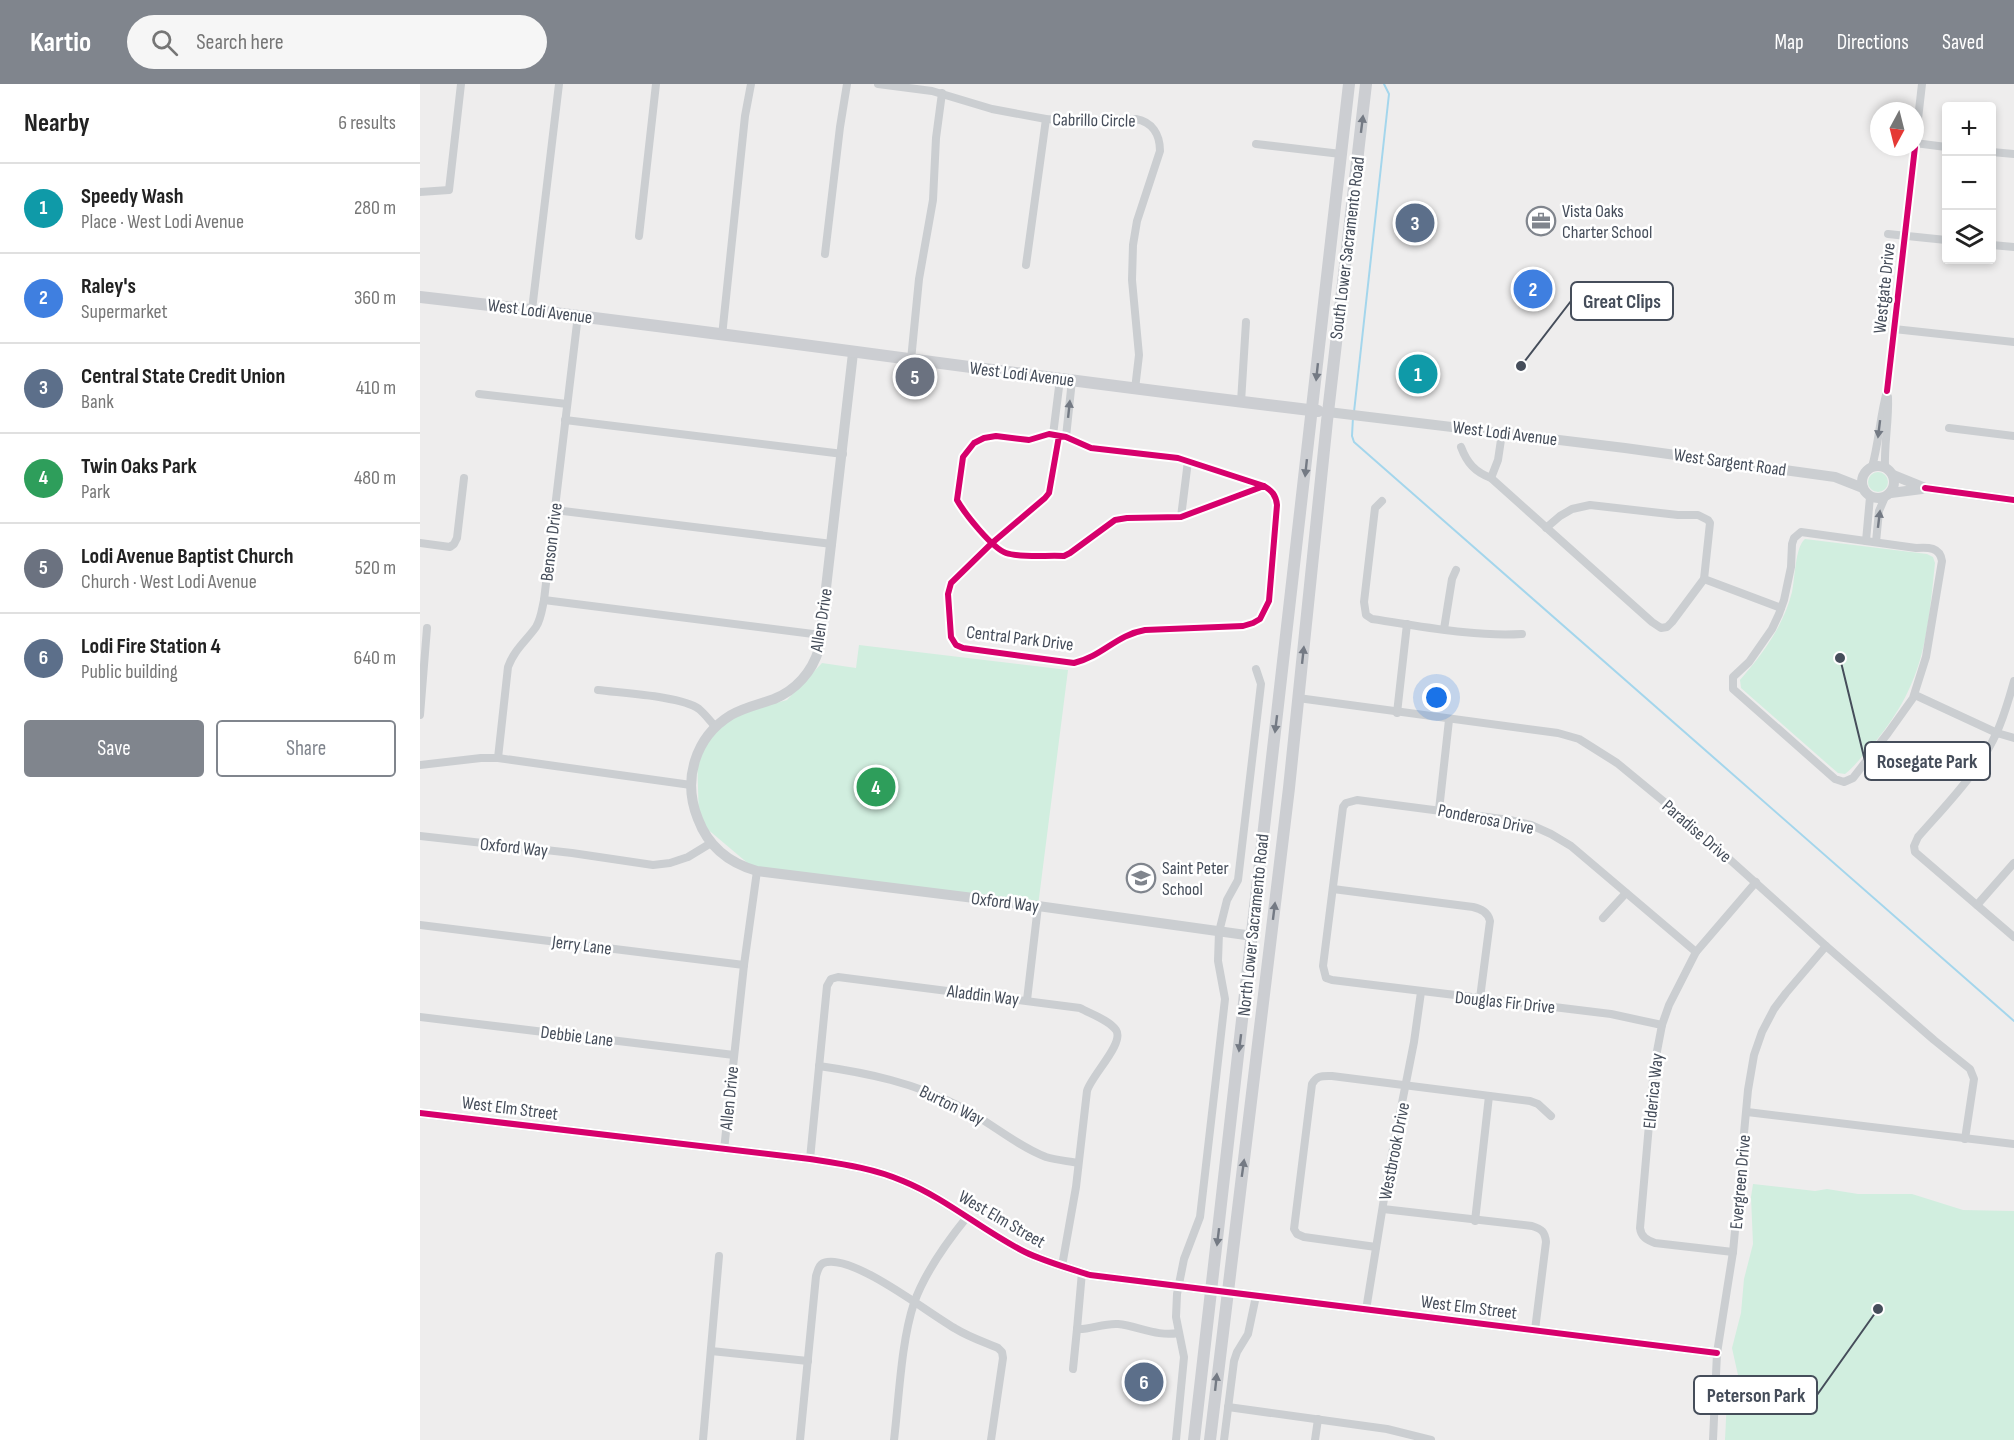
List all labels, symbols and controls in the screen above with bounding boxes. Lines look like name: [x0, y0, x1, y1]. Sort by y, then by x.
search box: [127, 15, 547, 69]
text: Kartio: [30, 26, 91, 59]
icon: search: [148, 26, 181, 59]
text: Search here: [196, 29, 284, 56]
text: Map: [1774, 30, 1804, 55]
text: Directions: [1837, 30, 1909, 55]
text: Saved: [1942, 30, 1984, 55]
north arrow: [1870, 102, 1924, 156]
map controls: [1942, 102, 1996, 264]
button: +: [1942, 102, 1996, 156]
text: Nearby: [24, 108, 90, 139]
street label: Cabrillo Circle: [1052, 109, 1136, 132]
text: 6 results: [338, 111, 396, 135]
one-way arrow: [1357, 115, 1367, 134]
street label: South Lower Sacramento Road: [1326, 156, 1369, 341]
button: −: [1942, 156, 1996, 210]
text: Speedy Wash: [81, 183, 183, 210]
text: 1: [40, 196, 47, 220]
text: 280 m: [354, 196, 396, 220]
pin: 3: [1396, 200, 1434, 246]
place label: Vista Oaks Charter School: [1562, 201, 1652, 243]
office icon: Vista Oaks Charter School: [1525, 205, 1557, 237]
text: Place · West Lodi Avenue: [81, 210, 244, 234]
button: layers: [1942, 210, 1996, 264]
street label: Westgate Drive: [1869, 242, 1900, 335]
pin: 2: [1514, 266, 1552, 312]
text: Raley's: [81, 273, 136, 300]
callout: Great Clips: [1571, 282, 1673, 320]
text: 2: [39, 286, 48, 310]
text: 360 m: [354, 286, 396, 310]
text: Great Clips: [1583, 290, 1661, 314]
street label: West Lodi Avenue: [486, 295, 593, 328]
text: Supermarket: [81, 300, 168, 324]
pin: 1: [1398, 352, 1438, 396]
pin: 5: [896, 354, 934, 400]
street label: West Lodi Avenue: [968, 358, 1075, 391]
one-way arrow: [1312, 362, 1322, 381]
text: Central State Credit Union: [81, 363, 285, 390]
text: 3: [39, 376, 48, 400]
text: 410 m: [356, 376, 396, 400]
text: Bank: [81, 390, 114, 414]
one-way arrow: [1064, 399, 1074, 418]
street label: West Lodi Avenue: [1451, 417, 1558, 450]
one-way arrow: [1874, 419, 1883, 438]
street label: West Sargent Road: [1672, 444, 1787, 481]
text: Twin Oaks Park: [81, 453, 197, 480]
one-way arrow: [1301, 459, 1311, 478]
text: 4: [39, 466, 48, 490]
text: 480 m: [354, 466, 396, 490]
text: Park: [81, 480, 110, 504]
street label: Benson Drive: [536, 502, 567, 582]
one-way arrow: [1874, 510, 1883, 529]
text: Lodi Avenue Baptist Church: [81, 543, 294, 570]
text: 5: [39, 556, 48, 580]
text: 520 m: [355, 556, 396, 580]
text: Church · West Lodi Avenue: [81, 570, 257, 594]
street label: Allen Drive: [806, 587, 837, 654]
street label: Central Park Drive: [965, 622, 1075, 655]
text: Lodi Fire Station 4: [81, 633, 221, 660]
one-way arrow: [1298, 645, 1308, 664]
text: 6: [39, 646, 48, 670]
text: 640 m: [354, 646, 396, 670]
text: Public building: [81, 660, 178, 684]
your location: [1422, 683, 1451, 712]
one-way arrow: [1271, 715, 1281, 734]
button: Save: [24, 720, 204, 777]
button: Share: [216, 720, 396, 777]
callout: Rosegate Park: [1865, 742, 1990, 780]
text: Rosegate Park: [1877, 750, 1978, 774]
pin: 4: [856, 764, 896, 810]
street label: Paradise Drive: [1658, 796, 1736, 867]
street label: Ponderosa Drive: [1436, 800, 1536, 839]
street label: Oxford Way: [479, 833, 549, 862]
street label: North Lower Sacramento Road: [1233, 833, 1274, 1017]
place label: Saint Peter School: [1162, 858, 1229, 900]
school or university icon: Saint Peter School: [1125, 862, 1157, 894]
street label: Oxford Way: [970, 888, 1040, 917]
one-way arrow: [1269, 902, 1279, 921]
street label: Jerry Lane: [550, 931, 613, 960]
street label: Aladdin Way: [945, 981, 1020, 1010]
street label: Douglas Fir Drive: [1454, 987, 1556, 1018]
street label: Debbie Lane: [539, 1022, 614, 1051]
one-way arrow: [1235, 1034, 1244, 1053]
street label: Elderica Way: [1639, 1052, 1668, 1130]
street label: Allen Drive: [716, 1065, 743, 1132]
street label: Burton Way: [916, 1081, 988, 1130]
street label: West Elm Street: [461, 1092, 560, 1125]
street label: Westbrook Drive: [1375, 1100, 1414, 1202]
street label: Evergreen Drive: [1726, 1134, 1755, 1230]
one-way arrow: [1239, 1158, 1248, 1177]
street label: West Elm Street: [955, 1186, 1049, 1253]
one-way arrow: [1214, 1228, 1223, 1247]
street label: West Elm Street: [1420, 1291, 1519, 1324]
pin: 6: [1124, 1360, 1164, 1404]
one-way arrow: [1212, 1372, 1221, 1391]
callout: Peterson Park: [1694, 1376, 1817, 1414]
text: Peterson Park: [1707, 1384, 1806, 1408]

